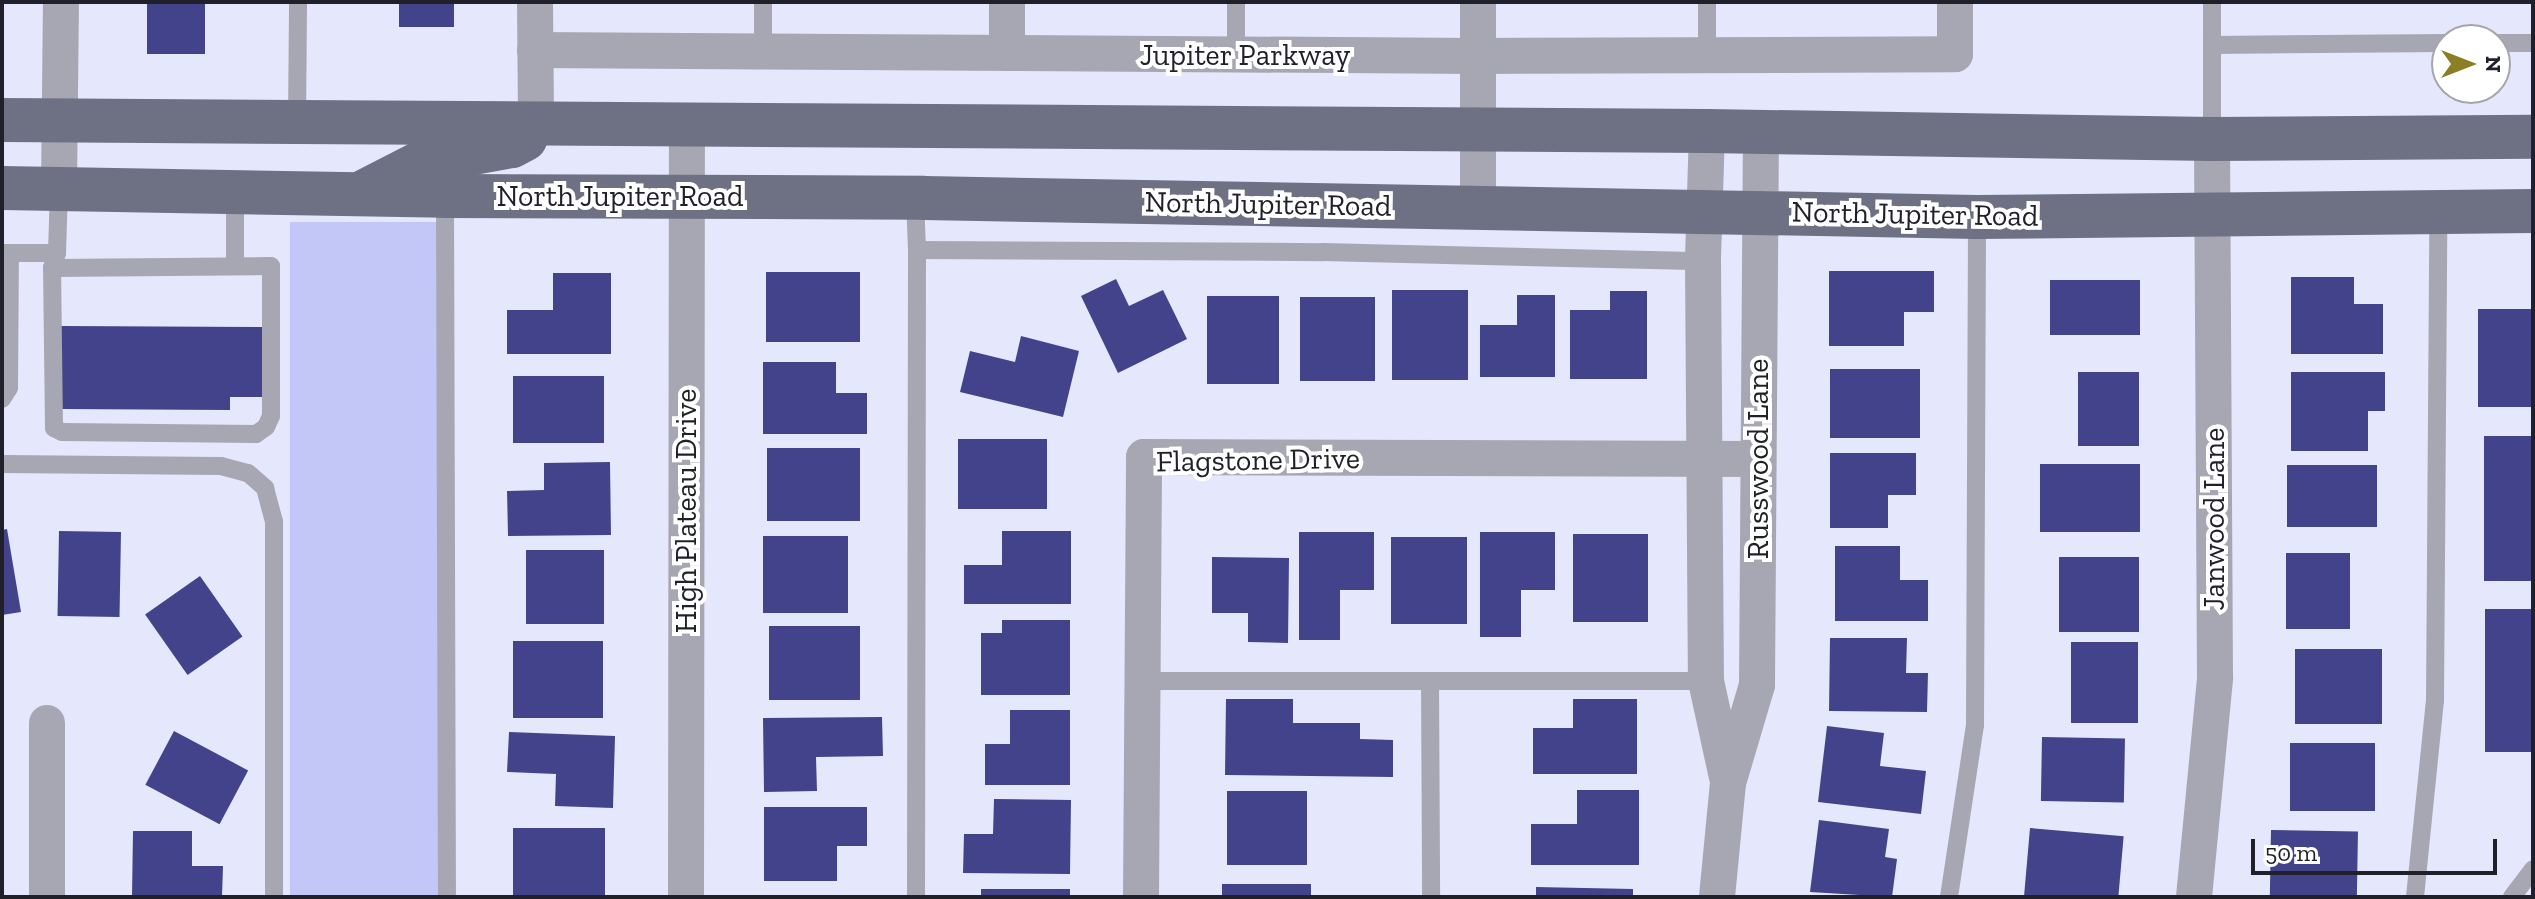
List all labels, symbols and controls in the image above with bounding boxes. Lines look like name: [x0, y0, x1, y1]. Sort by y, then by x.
north arrow: [2431, 24, 2511, 104]
street label: Jupiter Parkway: [1139, 37, 1351, 73]
text: N: [2480, 56, 2507, 72]
street label: North Jupiter Road: [496, 178, 744, 214]
street label: North Jupiter Road: [1144, 184, 1392, 224]
street label: North Jupiter Road: [1791, 194, 2039, 234]
street label: Russwood Lane: [1740, 359, 1776, 559]
street label: High Plateau Drive: [668, 389, 704, 633]
street label: Janwood Lane: [2196, 428, 2232, 610]
street label: Flagstone Drive: [1156, 440, 1360, 480]
scale bar: [2255, 823, 2501, 873]
text: 50 m: [2265, 838, 2317, 867]

